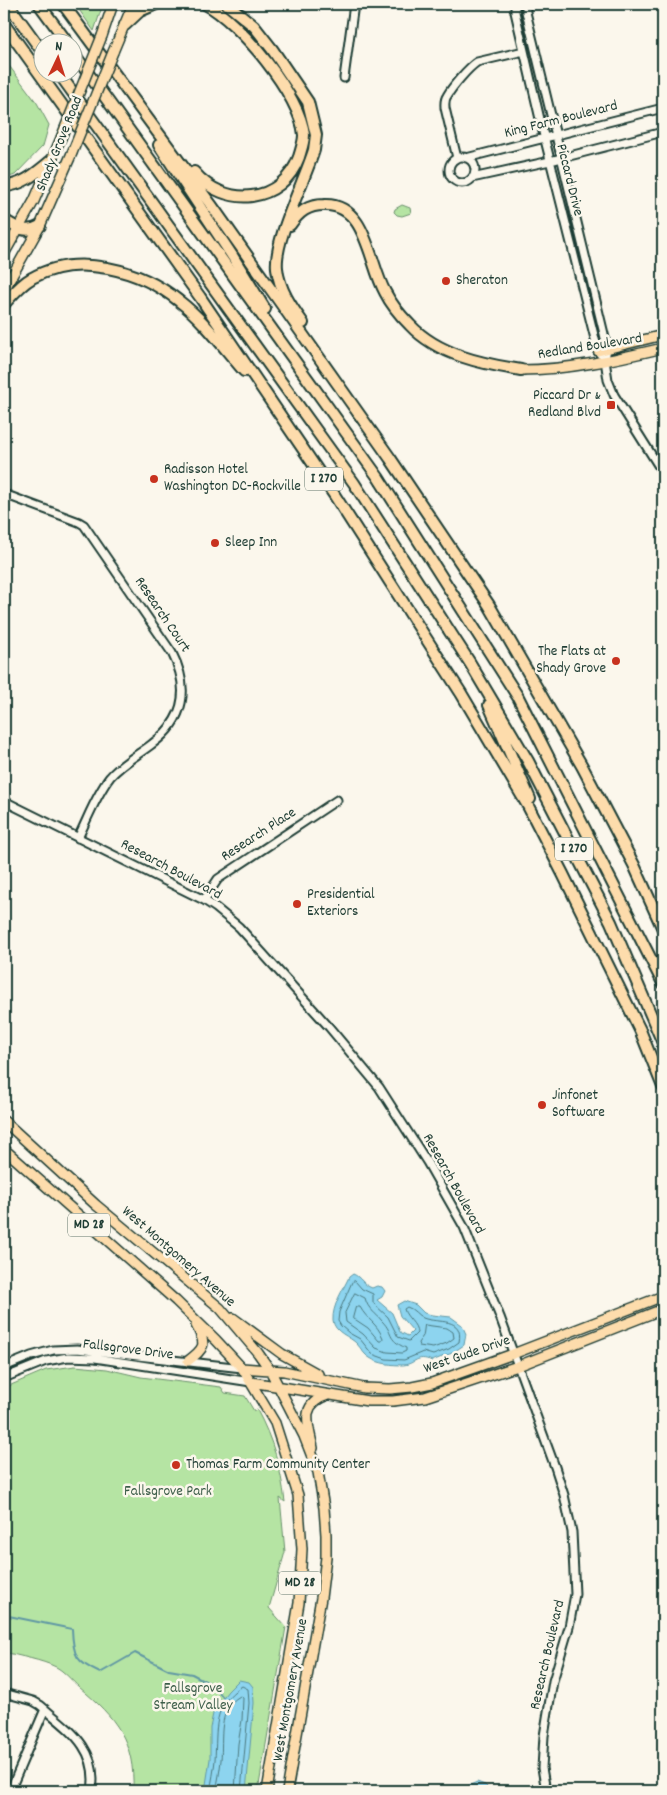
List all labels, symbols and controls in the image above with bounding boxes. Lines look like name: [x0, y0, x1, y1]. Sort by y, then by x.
north arrow: [32, 32, 82, 82]
text: N: [55, 37, 63, 57]
street label: Shady Grove Road: [31, 93, 89, 195]
street label: King Farm Boulevard: [502, 95, 620, 145]
street label: Piccard Drive: [549, 142, 589, 219]
place label: Sheraton: [456, 270, 508, 292]
marker: Sheraton: [440, 275, 452, 287]
street label: Redland Boulevard: [536, 328, 644, 366]
place label: Piccard Dr & Redland Blvd: [528, 385, 601, 424]
marker: Piccard Dr & Redland Blvd: [605, 399, 617, 411]
place label: Radisson Hotel Washington DC-Rockville: [164, 459, 301, 498]
road number: I 270: [305, 468, 343, 490]
marker: Radisson Hotel Washington DC-Rockville: [148, 473, 160, 485]
place label: Sleep Inn: [225, 532, 277, 554]
marker: Sleep Inn: [209, 537, 221, 549]
street label: Research Court: [128, 573, 196, 658]
place label: The Flats at Shady Grove: [536, 641, 606, 680]
marker: The Flats at Shady Grove: [610, 655, 622, 667]
street label: Research Place: [217, 802, 301, 868]
street label: Research Boulevard: [116, 834, 226, 906]
road number: I 270: [555, 838, 593, 861]
place label: Presidential Exteriors: [307, 884, 375, 923]
marker: Presidential Exteriors: [291, 898, 303, 910]
place label: Jinfonet Software: [552, 1085, 605, 1124]
marker: Jinfonet Software: [536, 1099, 548, 1111]
street label: Research Boulevard: [416, 1130, 490, 1238]
street label: West Montgomery Avenue: [116, 1201, 240, 1313]
road number: MD 28: [68, 1214, 110, 1236]
street label: West Gude Drive: [421, 1330, 514, 1380]
street label: Fallsgrove Drive: [81, 1334, 175, 1367]
place label: Thomas Farm Community Center: [186, 1454, 371, 1476]
marker: Thomas Farm Community Center: [170, 1459, 182, 1471]
park label: Fallsgrove Park: [124, 1481, 212, 1503]
road number: MD 28: [279, 1572, 321, 1595]
street label: Research Boulevard: [525, 1598, 571, 1712]
street label: West Montgomery Avenue: [268, 1616, 314, 1763]
park label: Fallsgrove Stream Valley: [153, 1678, 234, 1717]

